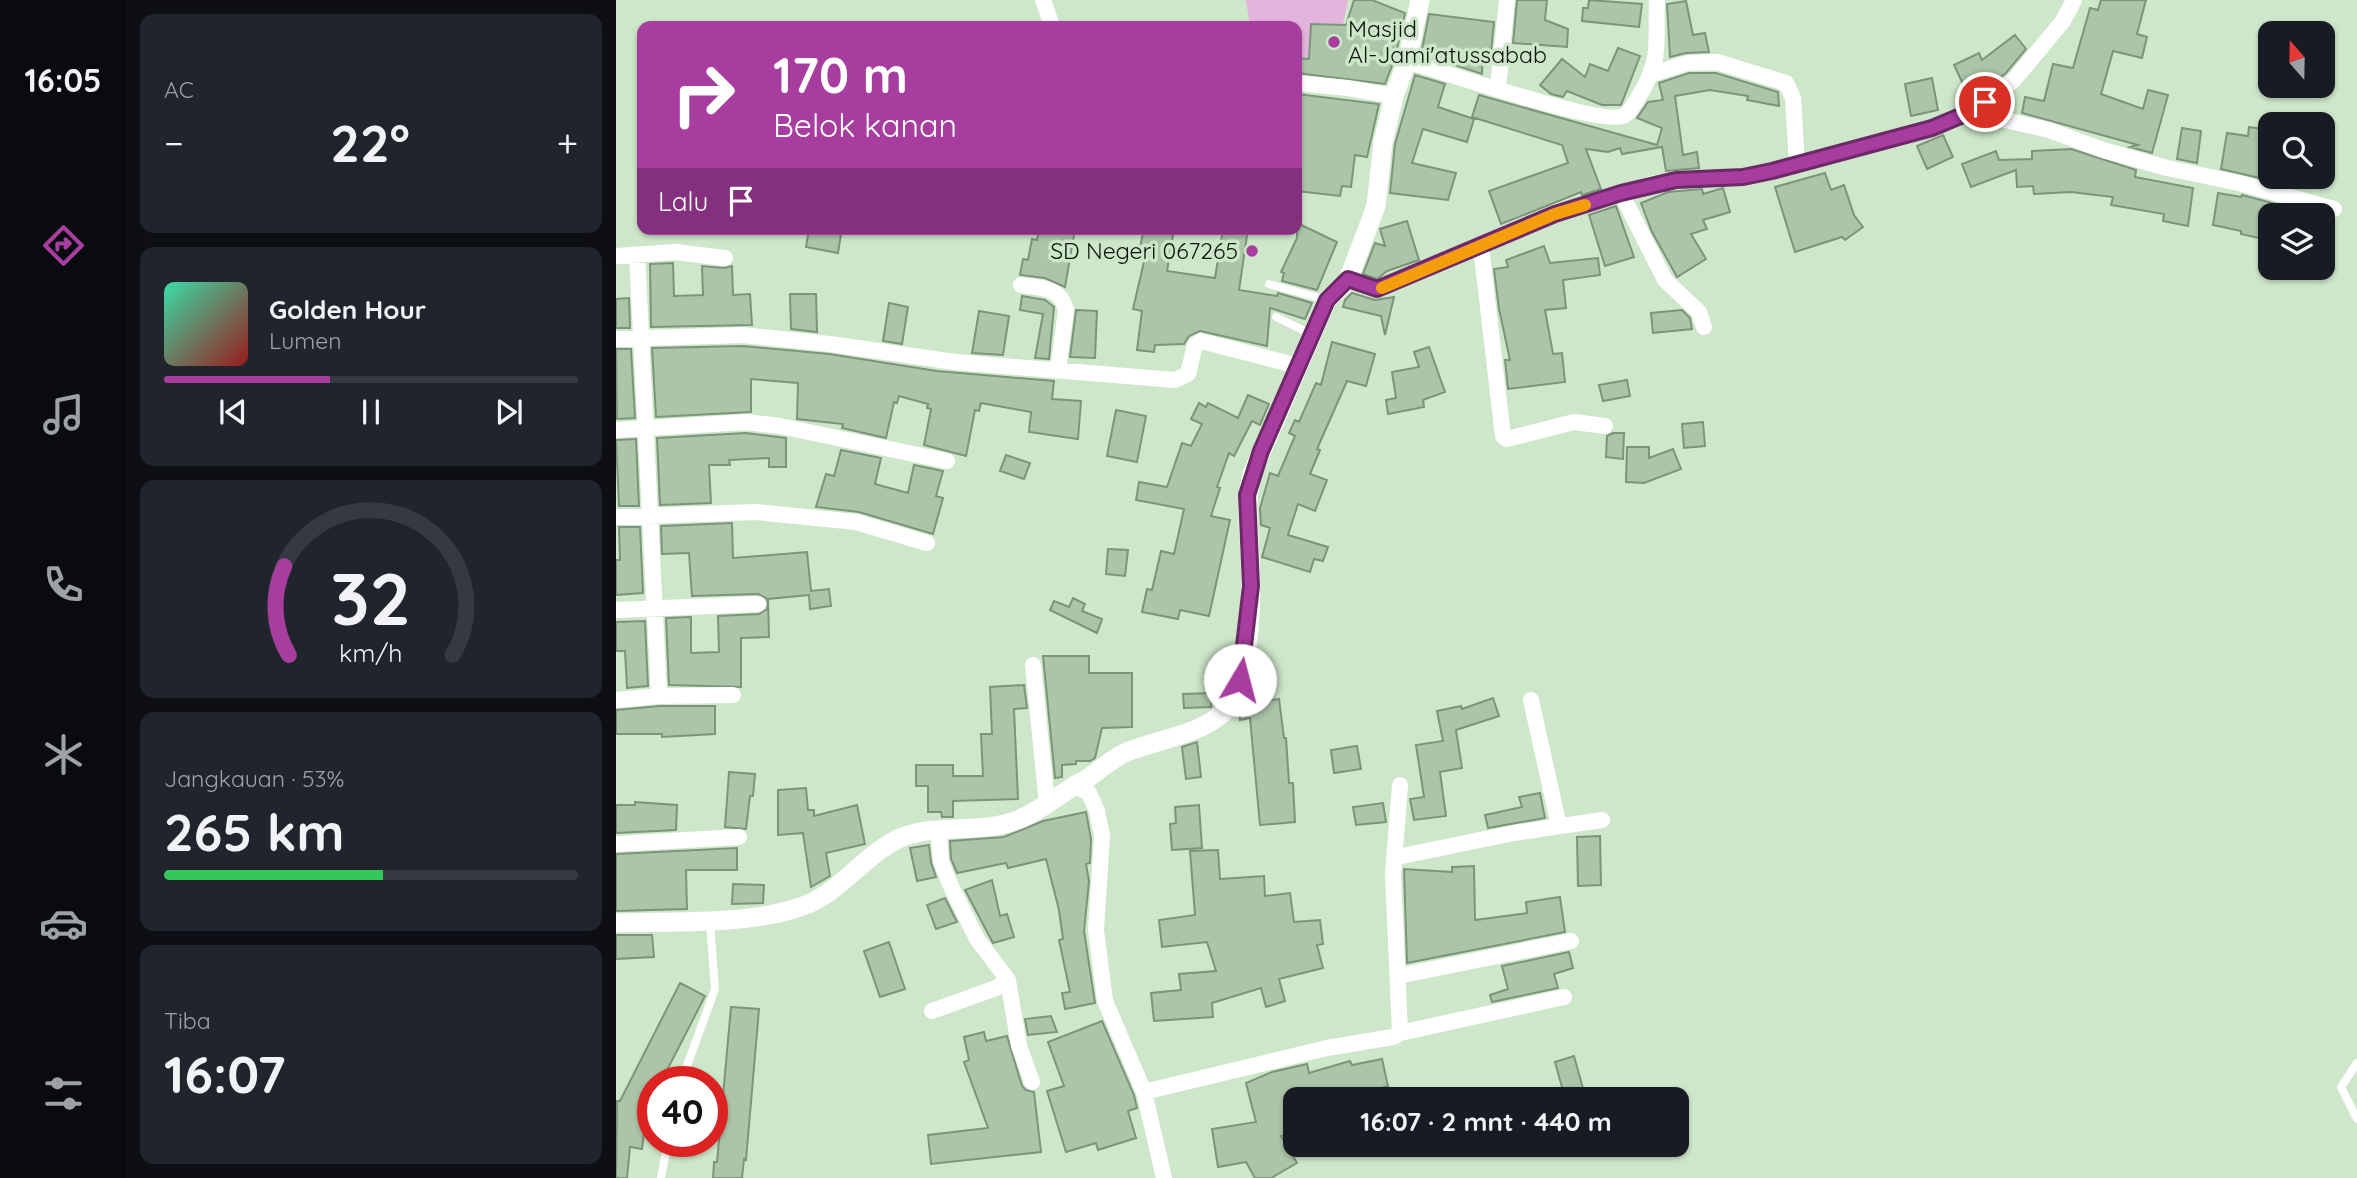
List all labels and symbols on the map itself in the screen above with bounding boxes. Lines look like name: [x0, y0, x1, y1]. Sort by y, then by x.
place label: Masjid Al-Jami'atussabab: [1348, 14, 1547, 69]
north arrow: [2258, 21, 2334, 98]
marker: Masjid Al-Jami'atussabab: [1326, 34, 1342, 50]
pin: [1955, 72, 2015, 132]
place label: SD Negeri 067265: [1050, 236, 1238, 265]
marker: SD Negeri 067265: [1244, 243, 1260, 259]
position arrow: [1203, 643, 1277, 717]
speed limit sign: 40: [637, 1066, 728, 1157]

